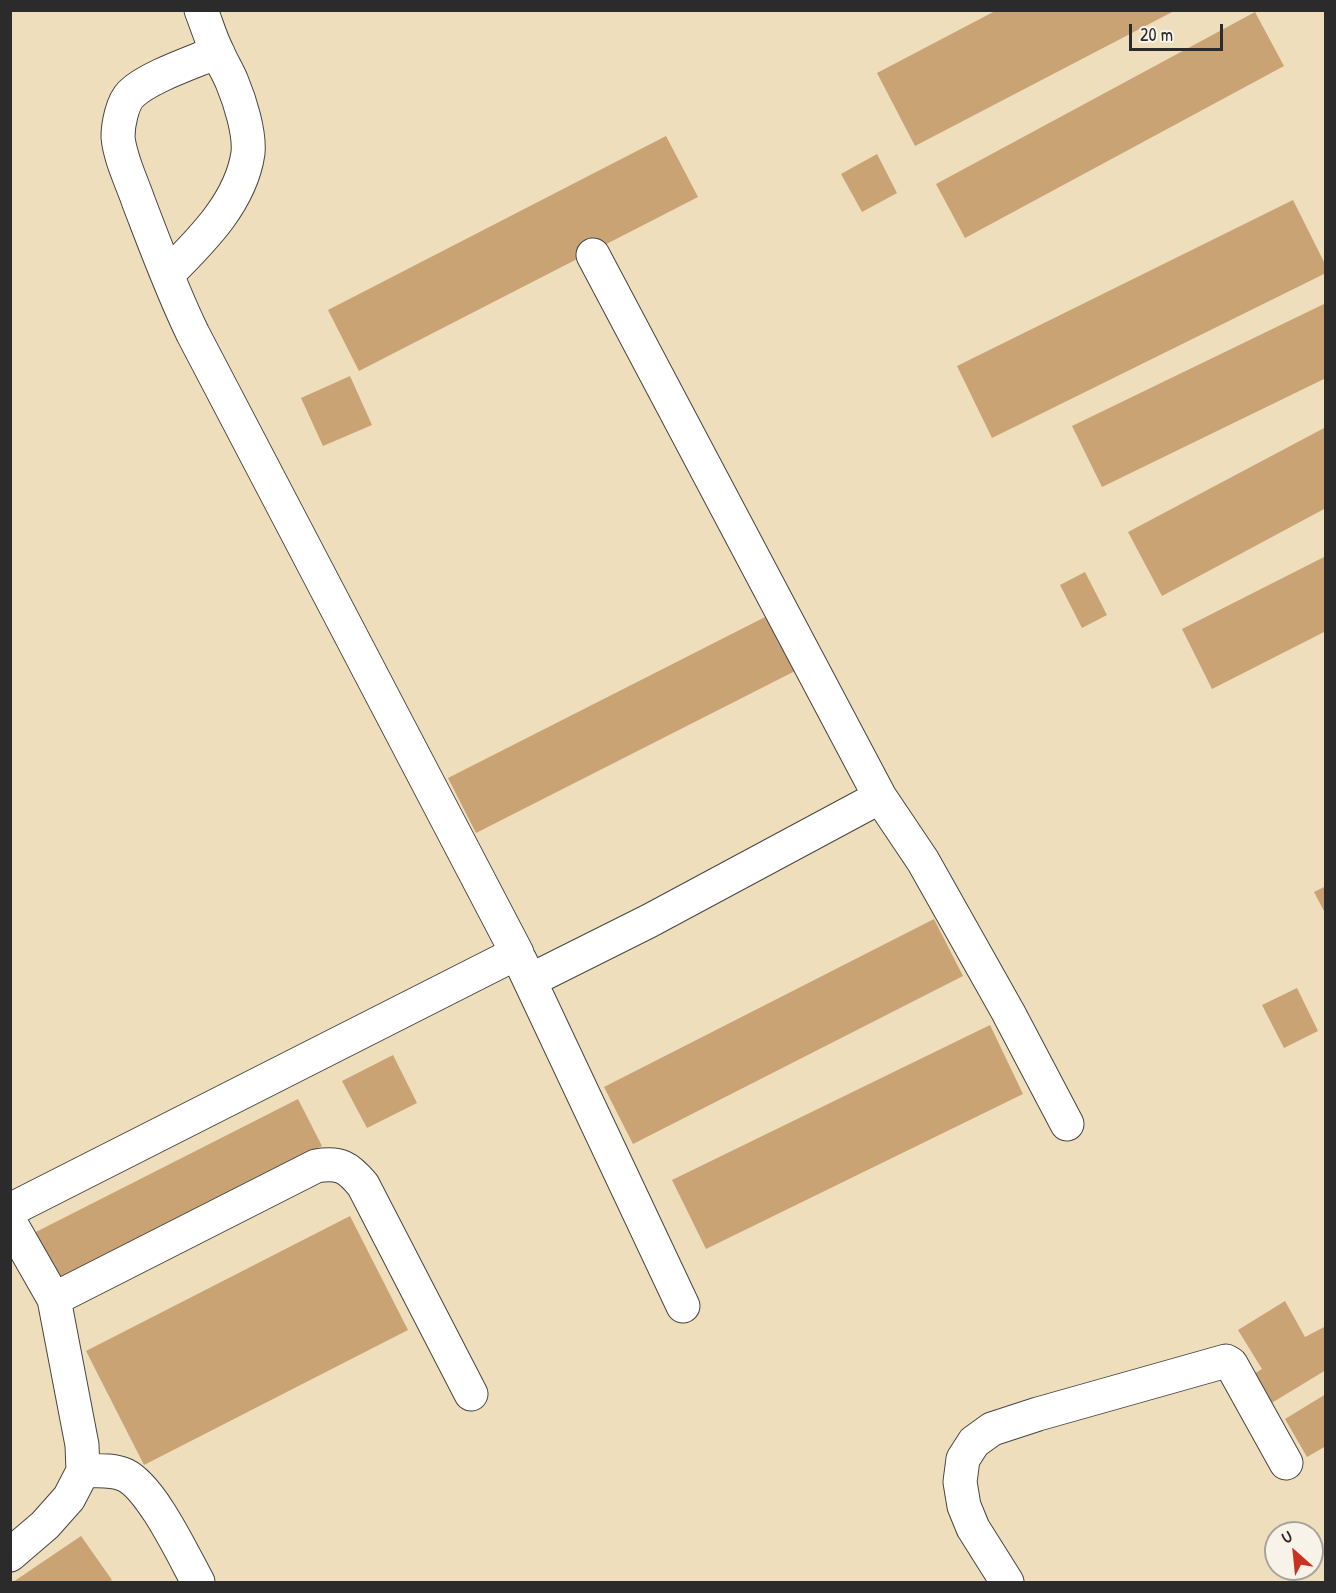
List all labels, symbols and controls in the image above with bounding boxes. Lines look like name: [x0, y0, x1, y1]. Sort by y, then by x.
scale bar: [1132, 12, 1226, 50]
text: 20 m: [1140, 22, 1173, 47]
north arrow: [1264, 1521, 1324, 1581]
text: U: [1278, 1525, 1296, 1549]

